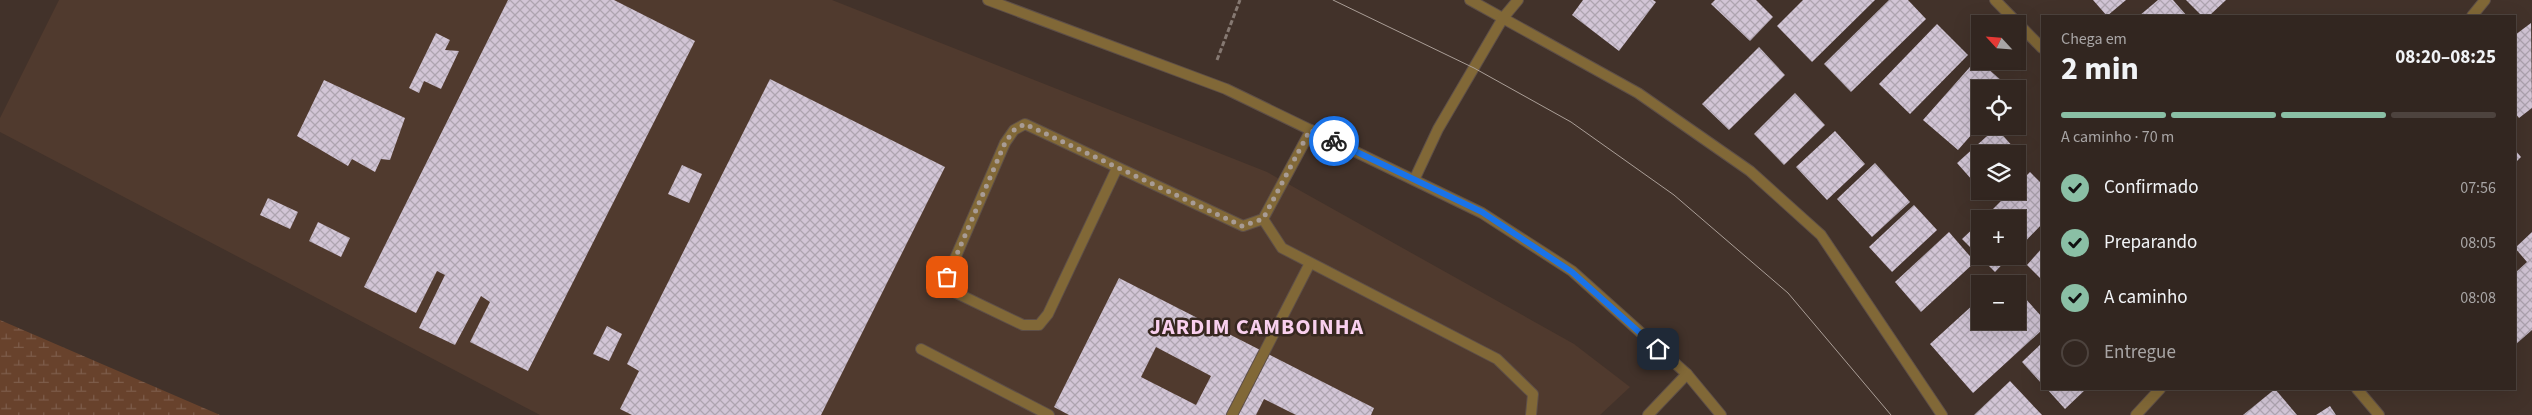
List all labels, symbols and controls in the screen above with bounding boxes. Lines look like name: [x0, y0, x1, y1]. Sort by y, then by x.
north arrow: [1971, 15, 2026, 70]
map controls: [1971, 15, 2026, 330]
text: Chega em: [2061, 28, 2127, 50]
text: 08:20–08:25: [2395, 44, 2496, 71]
text: 2 min: [2061, 46, 2139, 92]
button: locate: [1971, 80, 2026, 135]
courier: [1309, 116, 1359, 166]
text: A caminho · 70 m: [2061, 126, 2174, 148]
icon: bike: [1320, 127, 1348, 155]
button: layers: [1971, 145, 2026, 200]
icon: check: [2061, 174, 2089, 202]
text: Confirmado: [2104, 174, 2199, 201]
text: 07:56: [2460, 177, 2496, 199]
button: +: [1971, 210, 2026, 265]
icon: check: [2061, 229, 2089, 257]
text: Preparando: [2104, 229, 2197, 256]
text: 08:05: [2460, 232, 2496, 254]
pin: [926, 256, 968, 298]
icon: bag: [933, 263, 961, 291]
button: −: [1971, 275, 2026, 330]
icon: check: [2061, 284, 2089, 312]
text: A caminho: [2104, 284, 2188, 311]
text: 08:08: [2460, 287, 2496, 309]
district label: JARDIM CAMBOINHA: [1150, 311, 1364, 343]
pin: [1637, 328, 1679, 370]
icon: home: [1644, 335, 1672, 363]
text: Entregue: [2104, 339, 2176, 366]

